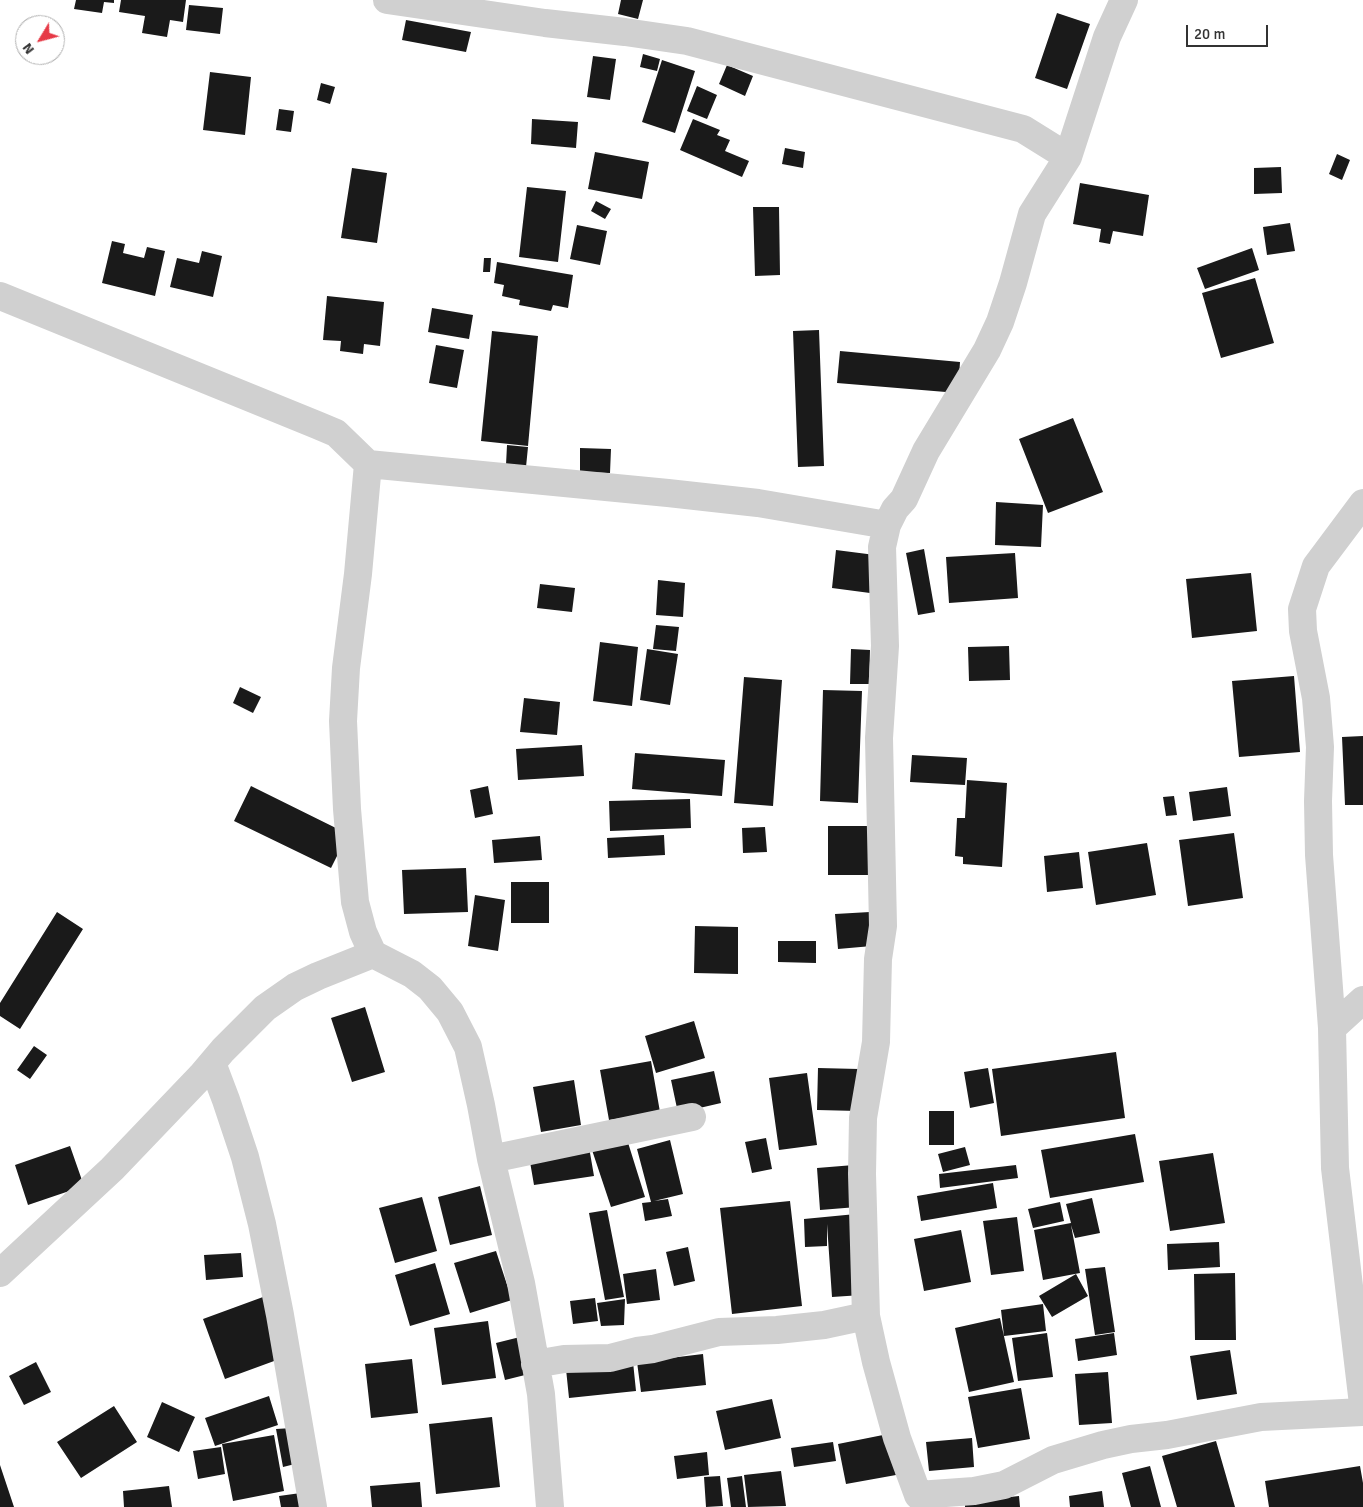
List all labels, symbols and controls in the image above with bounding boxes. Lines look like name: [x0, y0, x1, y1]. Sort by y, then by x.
north arrow: [15, 15, 65, 65]
scale bar: [1188, 15, 1270, 47]
text: 20 m: [1194, 25, 1225, 43]
text: N: [19, 40, 38, 58]

